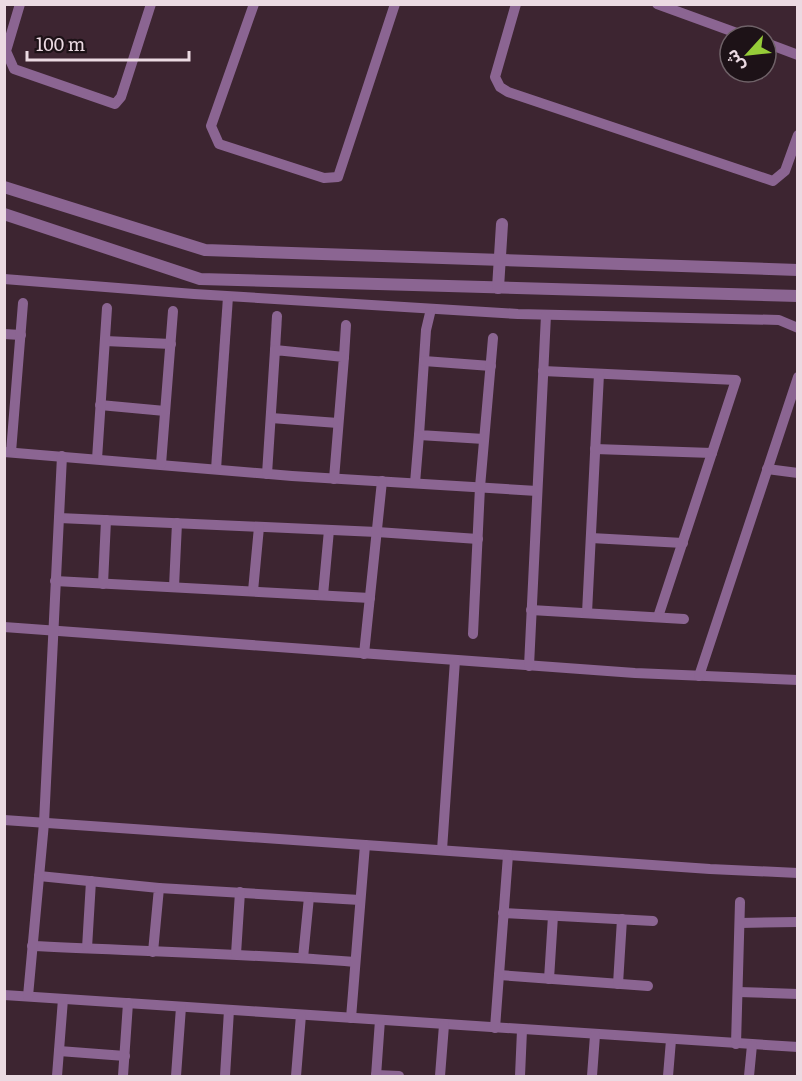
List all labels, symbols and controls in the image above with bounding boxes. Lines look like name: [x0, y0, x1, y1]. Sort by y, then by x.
scale bar: [27, 24, 189, 62]
north arrow: [718, 24, 778, 84]
text: 100 m: [36, 30, 85, 57]
text: ش: [718, 46, 749, 76]

